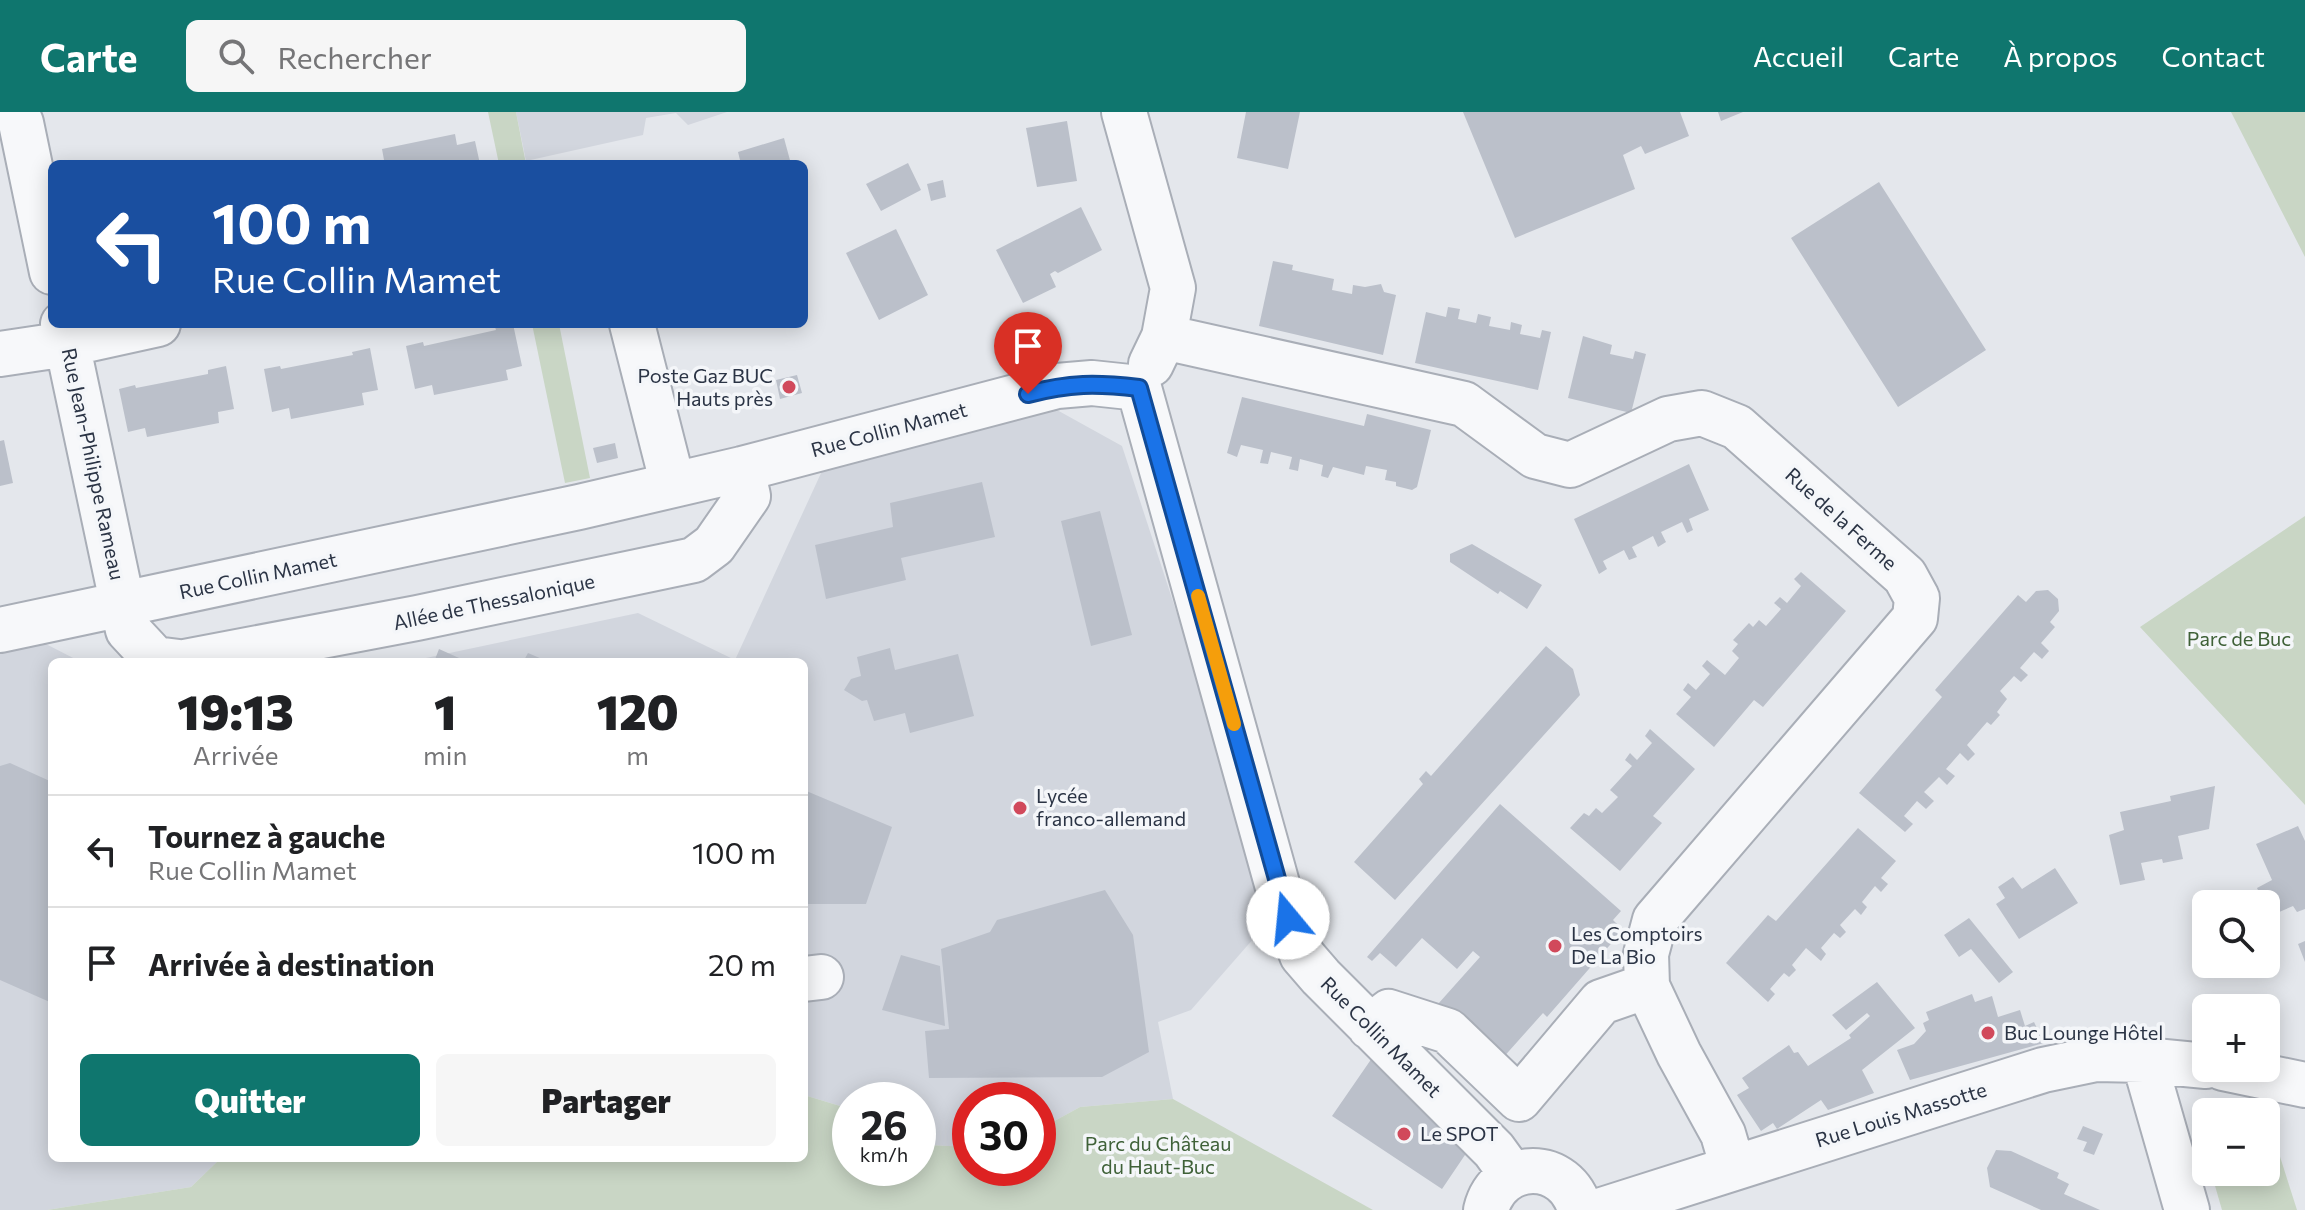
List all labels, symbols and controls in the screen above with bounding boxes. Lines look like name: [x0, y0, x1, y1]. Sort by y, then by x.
search box: [186, 20, 746, 92]
text: Carte: [40, 33, 138, 80]
icon: search: [214, 34, 258, 78]
text: Rechercher: [278, 38, 432, 75]
text: Accueil: [1753, 39, 1844, 73]
text: Carte: [1888, 39, 1959, 73]
text: À propos: [2003, 39, 2118, 73]
text: Contact: [2162, 39, 2265, 73]
text: 100 m: [212, 187, 371, 256]
icon: left: [80, 192, 184, 296]
text: Rue Collin Mamet: [212, 256, 501, 300]
pin: [994, 312, 1062, 394]
icon: arrive: [1006, 324, 1050, 368]
street label: Rue Jean-Philippe Rameau: [58, 346, 130, 582]
place label: Poste Gaz BUC Hauts près: [637, 363, 773, 410]
marker: Poste Gaz BUC Hauts près: [780, 378, 798, 396]
street label: Rue Collin Mamet: [808, 397, 969, 461]
street label: Rue de la Ferme: [1781, 462, 1902, 575]
street label: Rue Collin Mamet: [177, 547, 339, 603]
street label: Allée de Thessalonique: [391, 568, 597, 634]
park label: Parc de Buc: [2187, 626, 2291, 650]
text: 19:13: [177, 681, 294, 740]
text: 1: [434, 681, 456, 740]
text: 120: [597, 681, 679, 740]
text: Arrivée: [193, 739, 278, 770]
text: min: [423, 739, 467, 770]
text: m: [626, 739, 649, 770]
place label: Lycée franco-allemand: [1036, 783, 1186, 830]
marker: Lycée franco-allemand: [1011, 799, 1029, 817]
text: Tournez à gauche: [148, 817, 385, 854]
icon: left: [80, 829, 124, 873]
text: 100 m: [692, 833, 776, 870]
text: Rue Collin Mamet: [148, 854, 357, 885]
position arrow: [1246, 876, 1330, 960]
map controls: [2192, 890, 2280, 1186]
button: search: [2192, 890, 2280, 978]
place label: Les Comptoirs De La Bio: [1571, 921, 1703, 968]
marker: Les Comptoirs De La Bio: [1546, 937, 1564, 955]
icon: arrive: [80, 941, 124, 985]
text: Arrivée à destination: [148, 945, 435, 982]
text: 20 m: [708, 945, 776, 982]
street label: Rue Collin Mamet: [1316, 971, 1447, 1102]
button: +: [2192, 994, 2280, 1082]
place label: Buc Lounge Hôtel: [2004, 1020, 2163, 1044]
marker: Buc Lounge Hôtel: [1979, 1024, 1997, 1042]
button: Quitter: [80, 1054, 420, 1146]
button: Partager: [436, 1054, 776, 1146]
street label: Rue Louis Massotte: [1812, 1077, 1989, 1151]
speed limit sign: 30: [952, 1082, 1056, 1186]
button: −: [2192, 1098, 2280, 1186]
text: 26: [860, 1099, 908, 1148]
place label: Le SPOT: [1420, 1121, 1499, 1145]
marker: Le SPOT: [1395, 1125, 1413, 1143]
park label: Parc du Château du Haut-Buc: [1085, 1131, 1231, 1178]
text: km/h: [860, 1142, 908, 1166]

